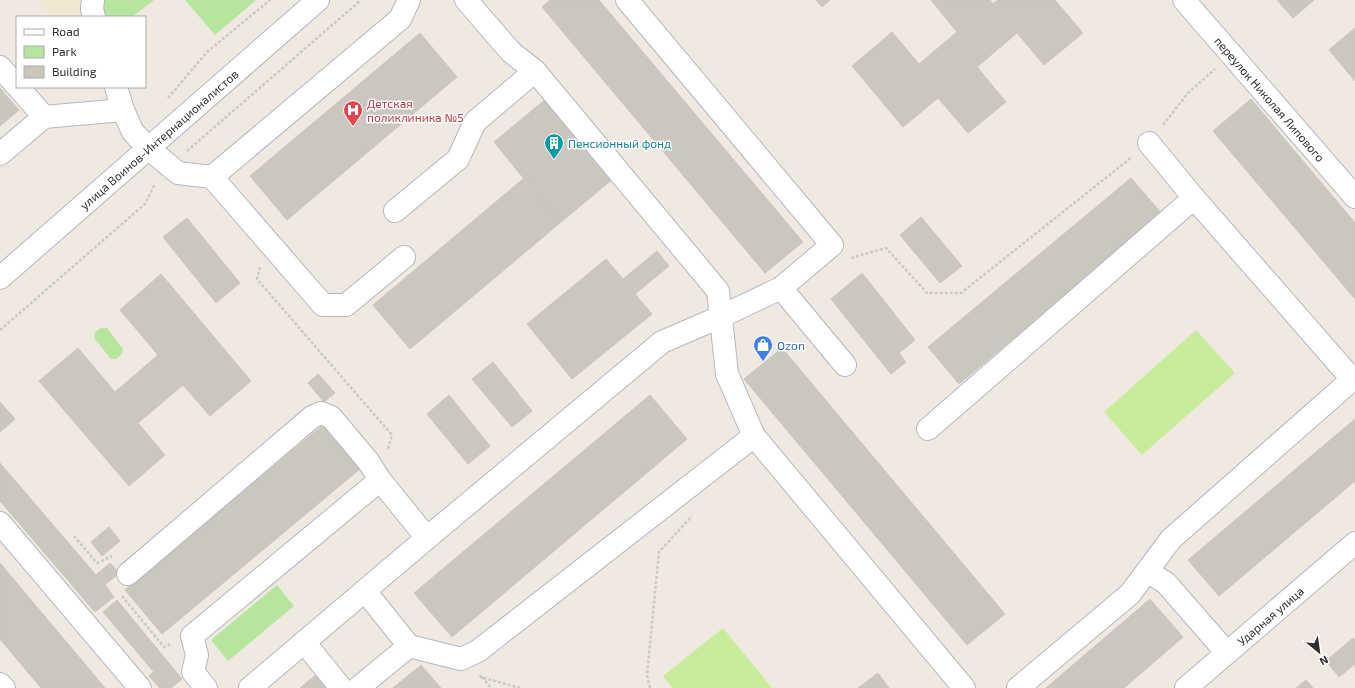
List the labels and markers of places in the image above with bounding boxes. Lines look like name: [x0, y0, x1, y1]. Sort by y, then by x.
place label: Детская поликлиника №5: [367, 96, 464, 124]
hospital icon: Детская поликлиника №5: [342, 99, 364, 127]
building icon: Пенсионный фонд: [543, 132, 565, 160]
place label: Пенсионный фонд: [568, 136, 671, 150]
shop icon: Ozon: [752, 334, 774, 362]
place label: Ozon: [777, 338, 805, 352]

